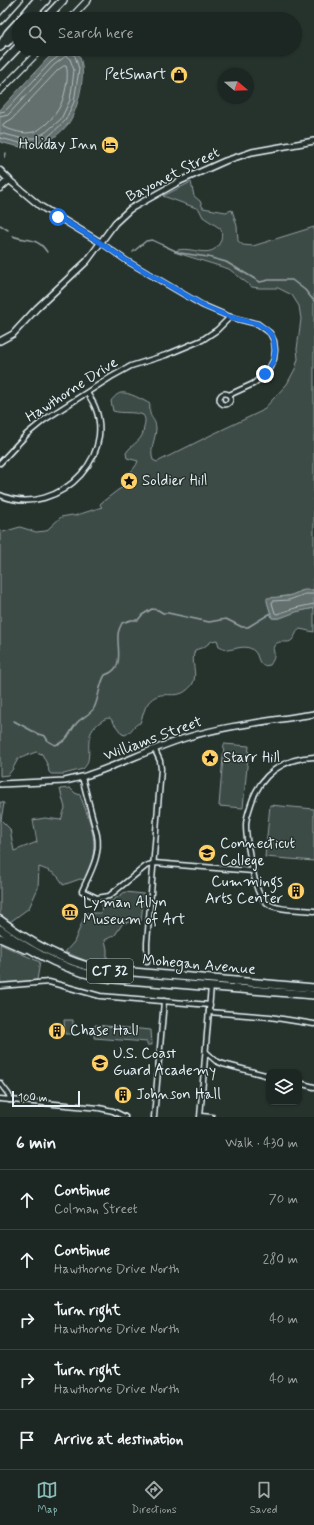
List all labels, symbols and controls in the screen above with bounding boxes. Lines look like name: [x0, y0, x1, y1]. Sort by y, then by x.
search box: [12, 12, 302, 56]
icon: search: [26, 23, 48, 45]
text: Search here: [58, 24, 134, 44]
place label: PetSmart: [105, 65, 166, 85]
shop icon: PetSmart: [169, 65, 189, 85]
north arrow: [218, 68, 254, 104]
place label: Holiday Inn: [19, 135, 97, 155]
hotel icon: Holiday Inn: [100, 135, 120, 155]
street label: Bayonet Street: [123, 143, 224, 207]
route start: [49, 208, 67, 226]
street label: Hawthorne Drive: [22, 353, 122, 427]
route end: [256, 365, 274, 383]
place icon: Soldier Hill: [119, 471, 139, 491]
place label: Soldier Hill: [142, 471, 208, 491]
street label: Williams Street: [101, 712, 205, 766]
place icon: Starr Hill: [200, 748, 220, 768]
place label: Starr Hill: [223, 748, 280, 768]
place label: Connecticut College: [220, 834, 295, 871]
school or university icon: Connecticut College: [197, 843, 217, 863]
place label: Cummings Arts Center: [205, 872, 283, 909]
building icon: Cummings Arts Center: [286, 881, 306, 901]
place label: Lyman Allyn Museum of Art: [83, 893, 185, 930]
museum icon: Lyman Allyn Museum of Art: [60, 902, 80, 922]
street label: Mohegan Avenue: [141, 950, 256, 981]
road number: CT 32: [87, 959, 133, 983]
building icon: Chase Hall: [47, 1021, 67, 1041]
place label: Chase Hall: [70, 1021, 138, 1041]
place label: U.S. Coast Guard Academy: [113, 1044, 216, 1081]
school or university icon: U.S. Coast Guard Academy: [90, 1053, 110, 1073]
map controls: [266, 1069, 302, 1105]
button: layers: [266, 1069, 302, 1105]
building icon: Johnson Hall: [113, 1085, 133, 1105]
place label: Johnson Hall: [136, 1085, 221, 1105]
scale bar: [12, 1089, 80, 1108]
text: 100 m: [18, 1091, 48, 1105]
text: 6 min: [16, 1132, 56, 1154]
text: Walk · 430 m: [225, 1135, 298, 1152]
text: Continue: [54, 1181, 110, 1201]
icon: ahead: [16, 1189, 38, 1211]
text: 70 m: [269, 1191, 298, 1208]
text: Colman Street: [54, 1201, 138, 1218]
text: Continue: [54, 1241, 110, 1261]
icon: ahead: [16, 1249, 38, 1271]
text: 280 m: [263, 1251, 298, 1268]
text: Hawthorne Drive North: [54, 1261, 179, 1278]
text: Turn right: [54, 1301, 121, 1321]
icon: right: [16, 1309, 38, 1331]
text: 40 m: [269, 1311, 298, 1328]
text: Hawthorne Drive North: [54, 1321, 179, 1338]
text: Turn right: [54, 1361, 121, 1381]
icon: right: [16, 1369, 38, 1391]
text: 40 m: [269, 1371, 298, 1388]
text: Hawthorne Drive North: [54, 1381, 179, 1398]
icon: arrive: [16, 1429, 38, 1451]
text: Arrive at destination: [54, 1430, 183, 1450]
tab: Map: [36, 1479, 58, 1517]
tab: Directions: [131, 1479, 177, 1517]
tab: Saved: [250, 1479, 277, 1517]

